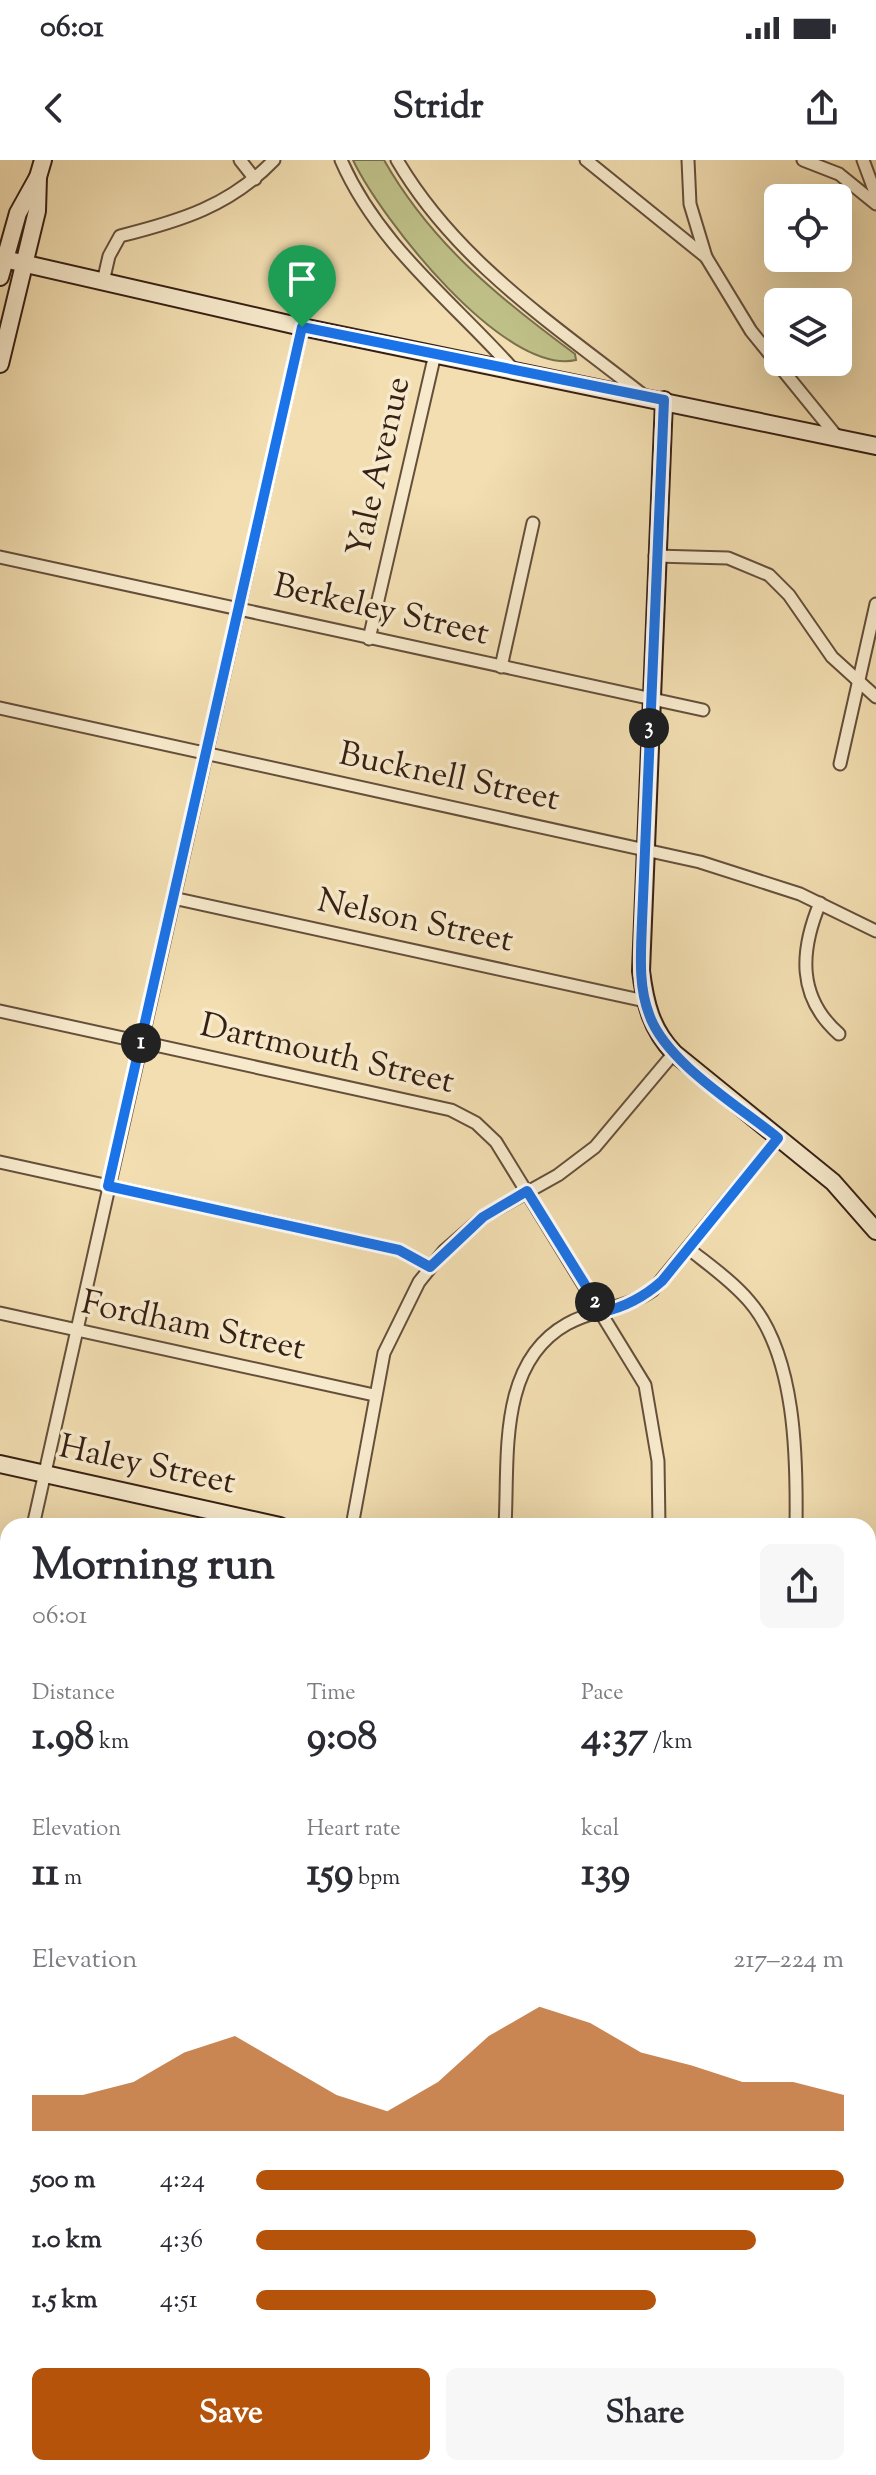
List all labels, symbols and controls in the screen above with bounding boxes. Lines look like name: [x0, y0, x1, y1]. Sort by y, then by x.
text: 06:01: [40, 7, 104, 50]
text: Stridr: [393, 82, 483, 134]
icon: back: [32, 86, 76, 130]
icon: share: [800, 86, 844, 130]
map controls: [764, 184, 852, 376]
button: locate: [764, 184, 852, 272]
pin: [268, 245, 336, 327]
icon: arrive: [280, 257, 324, 301]
button: layers: [764, 288, 852, 376]
street label: Yale Avenue: [335, 372, 425, 562]
street label: Berkeley Street: [268, 562, 494, 660]
pin: 3: [629, 708, 669, 748]
text: 3: [645, 712, 653, 744]
street label: Bucknell Street: [334, 731, 564, 825]
street label: Nelson Street: [313, 877, 518, 967]
street label: Dartmouth Street: [195, 1002, 459, 1108]
pin: 1: [121, 1023, 161, 1063]
text: 1: [137, 1027, 145, 1059]
street label: Fordham Street: [77, 1279, 310, 1375]
pin: 2: [575, 1282, 615, 1322]
text: 2: [590, 1286, 600, 1318]
street label: Haley Street: [54, 1423, 240, 1509]
text: Morning run: [32, 1536, 275, 1599]
button: share: [760, 1544, 844, 1628]
text: 06:01: [32, 1598, 87, 1635]
text: Distance: [32, 1678, 115, 1710]
text: Time: [307, 1678, 356, 1710]
text: Pace: [581, 1678, 623, 1710]
text: 1.98: [32, 1710, 94, 1767]
text: 9:08: [307, 1710, 377, 1767]
text: 4:37: [581, 1710, 648, 1767]
text: km: [94, 1727, 129, 1759]
text: /km: [648, 1727, 693, 1759]
text: Elevation: [32, 1814, 121, 1846]
text: Heart rate: [307, 1814, 401, 1846]
text: kcal: [581, 1814, 619, 1846]
text: 11: [32, 1846, 59, 1903]
text: 159: [307, 1846, 353, 1903]
text: 139: [581, 1846, 630, 1903]
text: m: [59, 1863, 82, 1895]
text: bpm: [353, 1863, 400, 1895]
text: Elevation: [32, 1942, 137, 1979]
text: 217–224 m: [733, 1942, 844, 1979]
text: 500 m: [32, 2162, 95, 2199]
text: 4:24: [160, 2162, 205, 2199]
text: 1.0 km: [32, 2222, 102, 2259]
text: 4:36: [160, 2222, 203, 2259]
text: 1.5 km: [32, 2282, 98, 2319]
text: 4:51: [160, 2282, 198, 2319]
button: Save: [32, 2368, 430, 2460]
button: Share: [446, 2368, 844, 2460]

